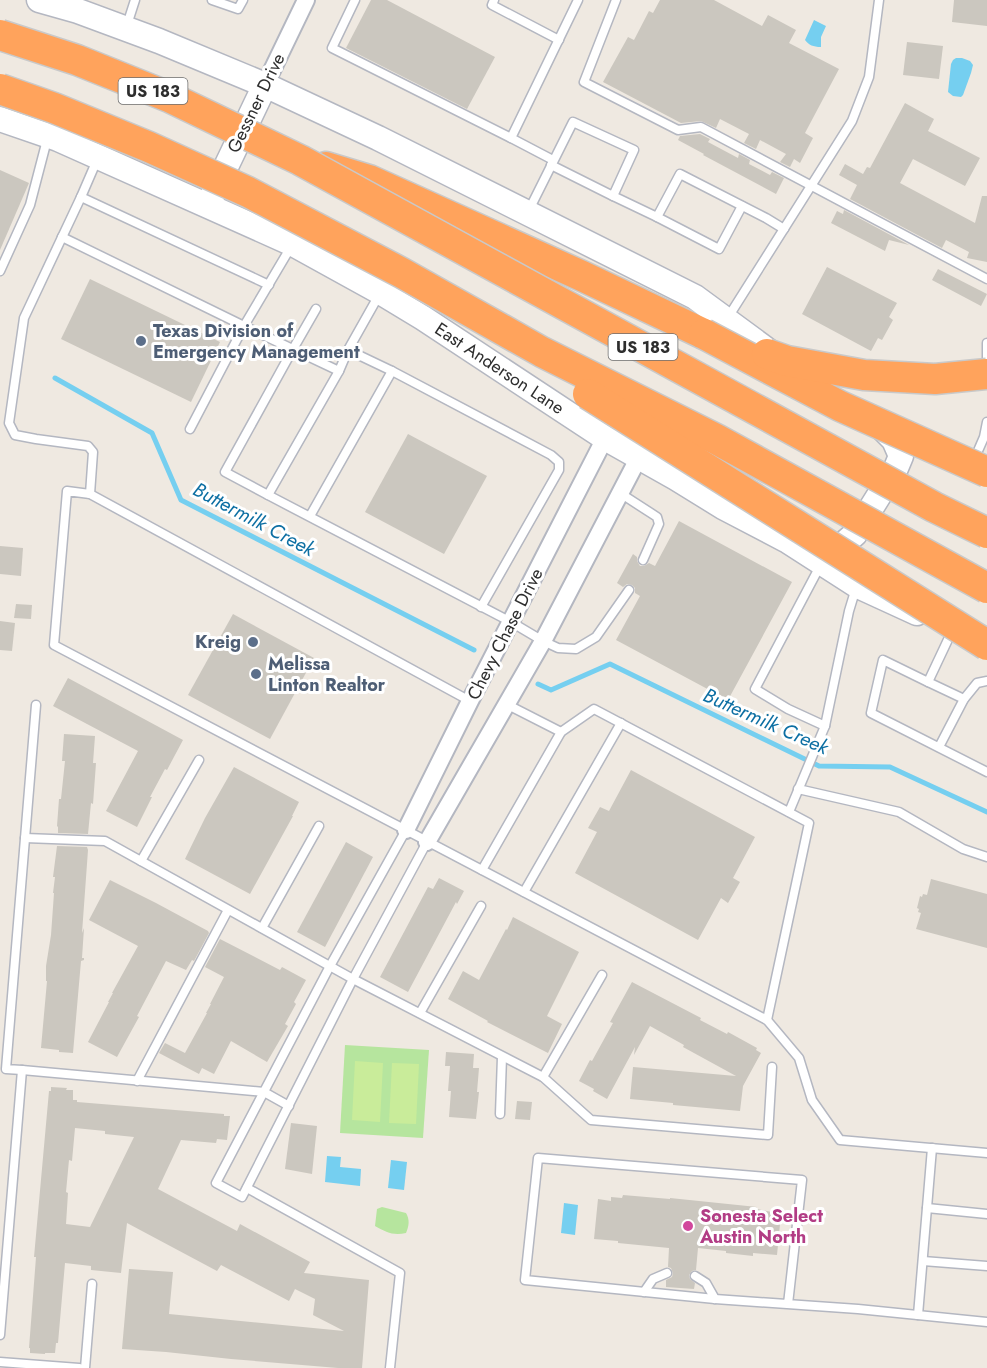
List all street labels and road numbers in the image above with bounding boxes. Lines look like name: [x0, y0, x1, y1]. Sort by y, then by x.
street label: Gessner Drive: [221, 49, 291, 157]
road number: US 183: [118, 78, 188, 104]
street label: East Anderson Lane: [430, 316, 569, 421]
road number: US 183: [608, 334, 678, 360]
street label: Chevy Chase Drive: [461, 564, 549, 704]

